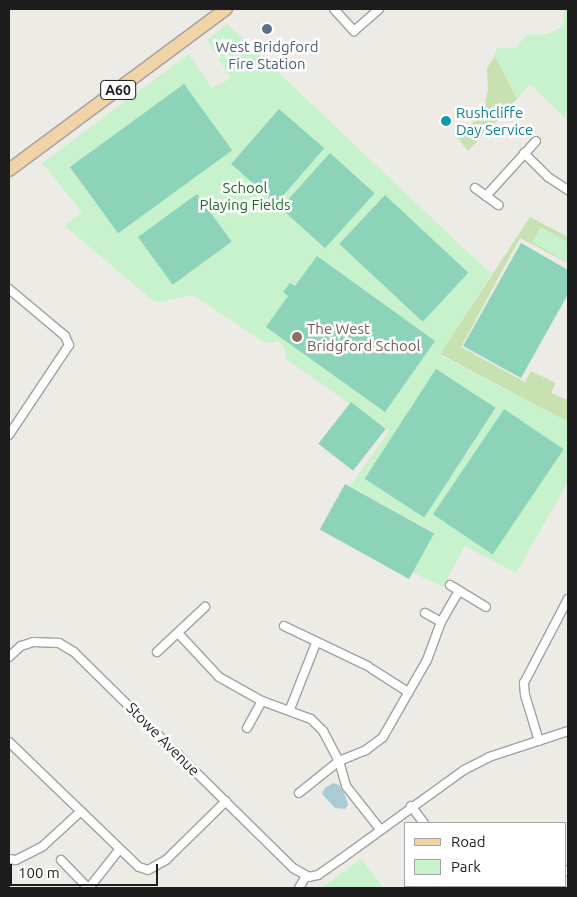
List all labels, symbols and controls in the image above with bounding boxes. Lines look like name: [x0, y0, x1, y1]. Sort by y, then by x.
marker: West Bridgford Fire Station: [261, 23, 273, 35]
place label: West Bridgford Fire Station: [216, 37, 318, 72]
road number: A60: [99, 78, 137, 102]
place label: Rushcliffe Day Service: [456, 103, 533, 138]
marker: Rushcliffe Day Service: [440, 115, 452, 127]
park label: School Playing Fields: [199, 178, 291, 213]
place label: The West Bridgford School: [307, 319, 420, 354]
marker: The West Bridgford School: [291, 331, 303, 343]
street label: Stowe Avenue: [123, 699, 203, 779]
legend: [404, 822, 567, 887]
text: Road: [451, 833, 486, 850]
scale bar: [12, 854, 160, 886]
text: Park: [451, 858, 481, 875]
text: 100 m: [18, 864, 60, 881]

